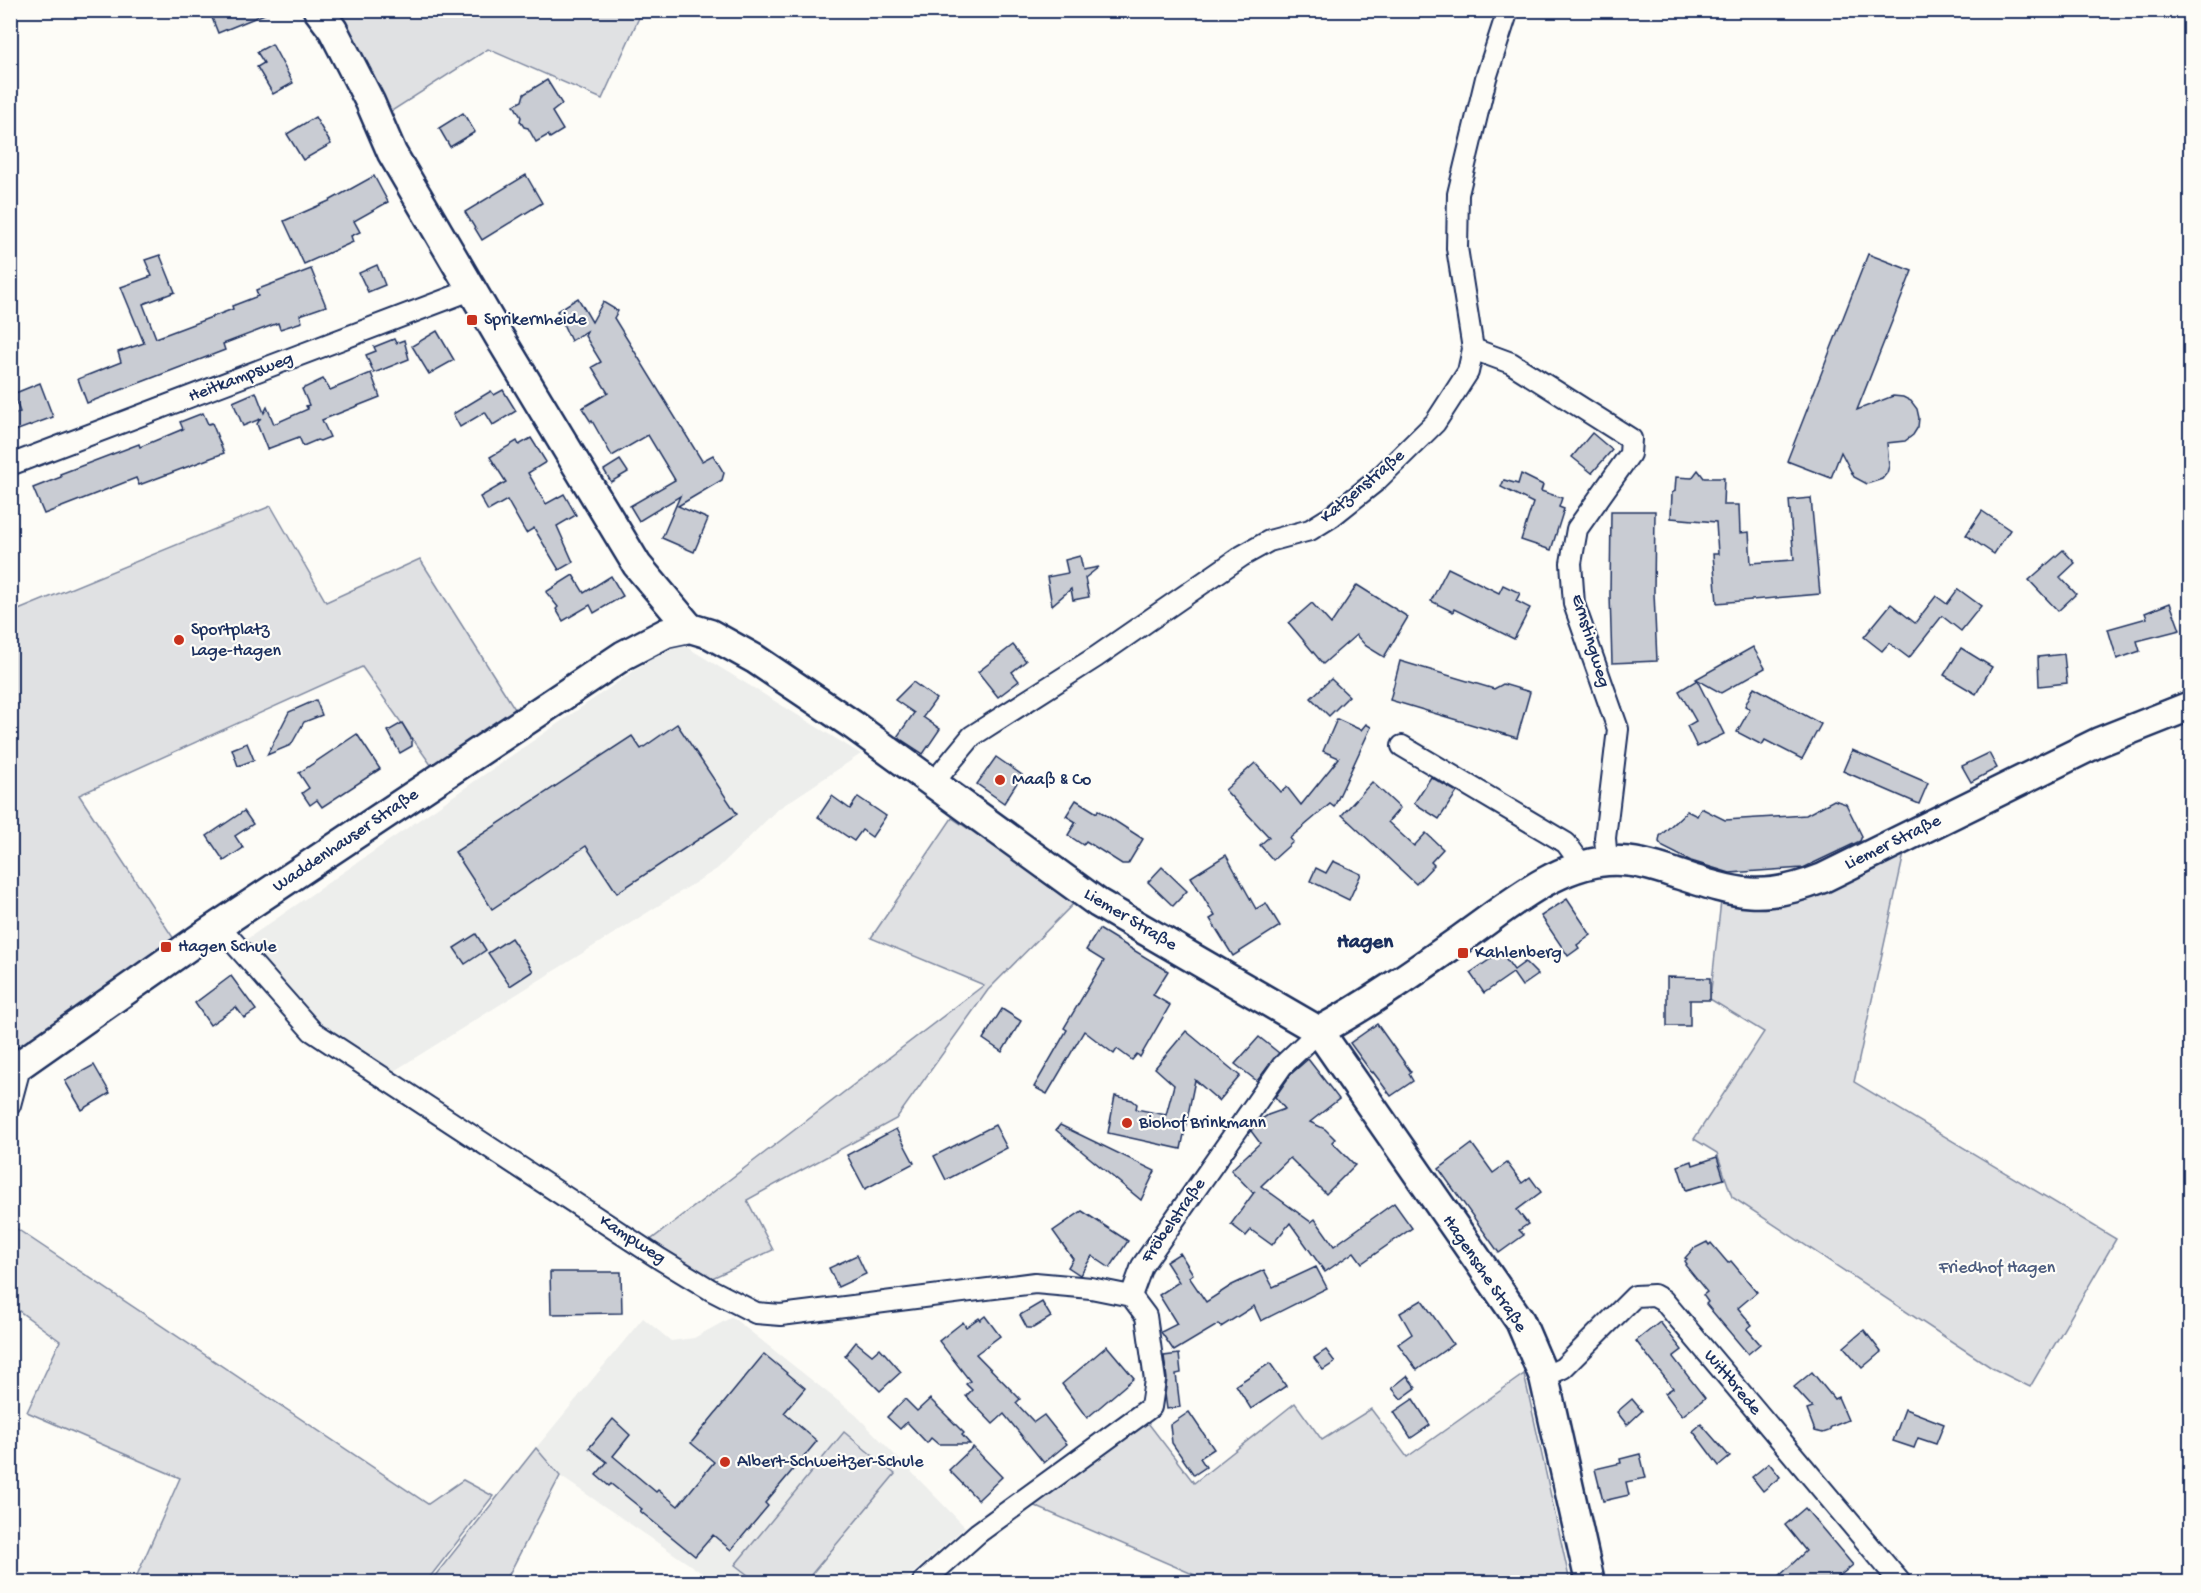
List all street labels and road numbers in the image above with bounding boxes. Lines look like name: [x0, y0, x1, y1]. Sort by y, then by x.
street label: Heitkampsweg: [186, 348, 296, 408]
street label: Katzenstraße: [1317, 445, 1410, 528]
street label: Ernstingweg: [1566, 592, 1614, 690]
street label: Waddenhauser Straße: [269, 784, 423, 898]
street label: Liemer Straße: [1841, 810, 1945, 875]
street label: Liemer Straße: [1080, 884, 1181, 956]
street label: Fröbelstraße: [1137, 1174, 1211, 1268]
street label: Kampweg: [595, 1211, 669, 1269]
street label: Hagensche Straße: [1437, 1212, 1531, 1337]
street label: Wittbrede: [1699, 1346, 1766, 1421]

